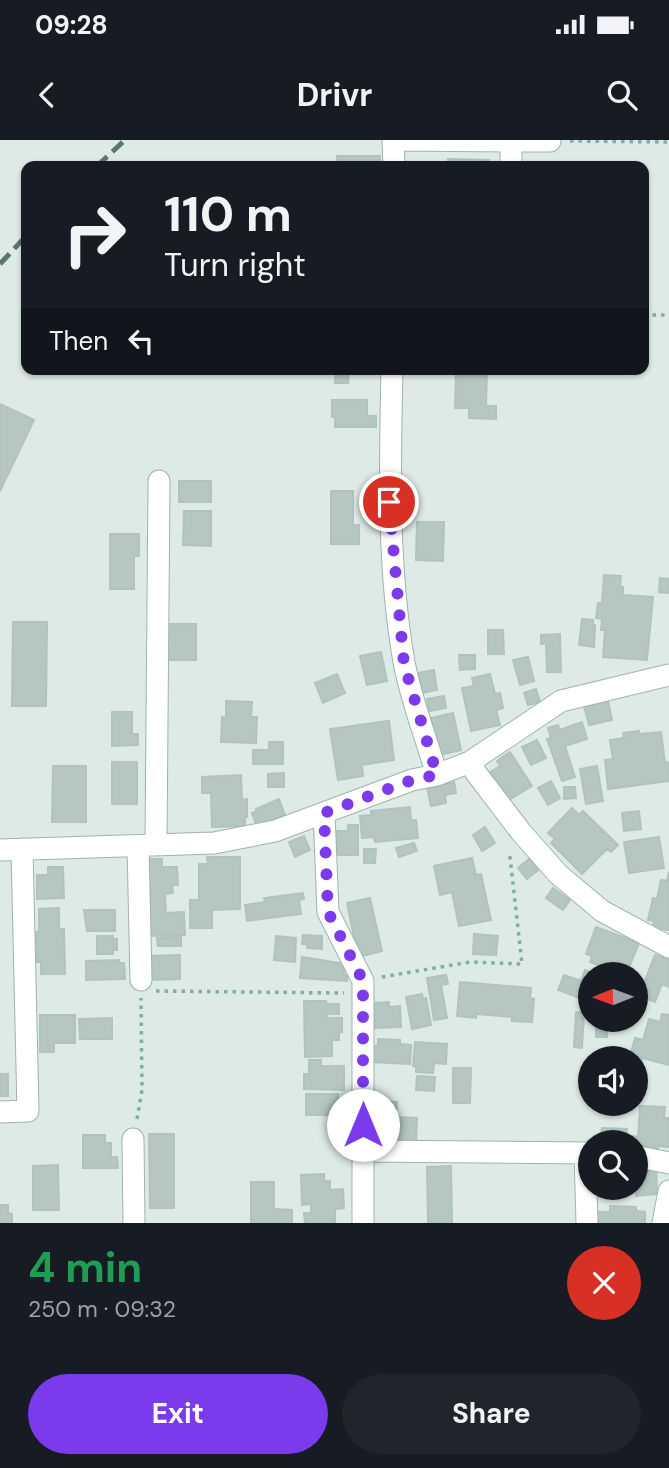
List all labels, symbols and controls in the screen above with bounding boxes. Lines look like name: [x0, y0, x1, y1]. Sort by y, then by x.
text: 09:28: [35, 8, 108, 42]
text: Drivr: [297, 74, 372, 116]
icon: back: [28, 76, 66, 114]
icon: search: [603, 76, 641, 114]
text: 110 m: [164, 182, 292, 246]
icon: right: [49, 189, 140, 280]
text: Turn right: [164, 244, 306, 286]
icon: left: [122, 322, 160, 360]
text: Then: [49, 324, 108, 358]
pin: [359, 472, 419, 532]
icon: arrive: [370, 483, 408, 521]
north arrow: [578, 962, 648, 1032]
map controls: [578, 962, 648, 1200]
button: sound: [578, 1046, 648, 1116]
position arrow: [326, 1088, 400, 1162]
button: search: [578, 1130, 648, 1200]
text: 4 min: [28, 1240, 142, 1295]
button: close: [567, 1246, 641, 1320]
text: 250 m · 09:32: [28, 1294, 176, 1324]
button: Exit: [28, 1374, 328, 1454]
button: Share: [342, 1374, 641, 1454]

